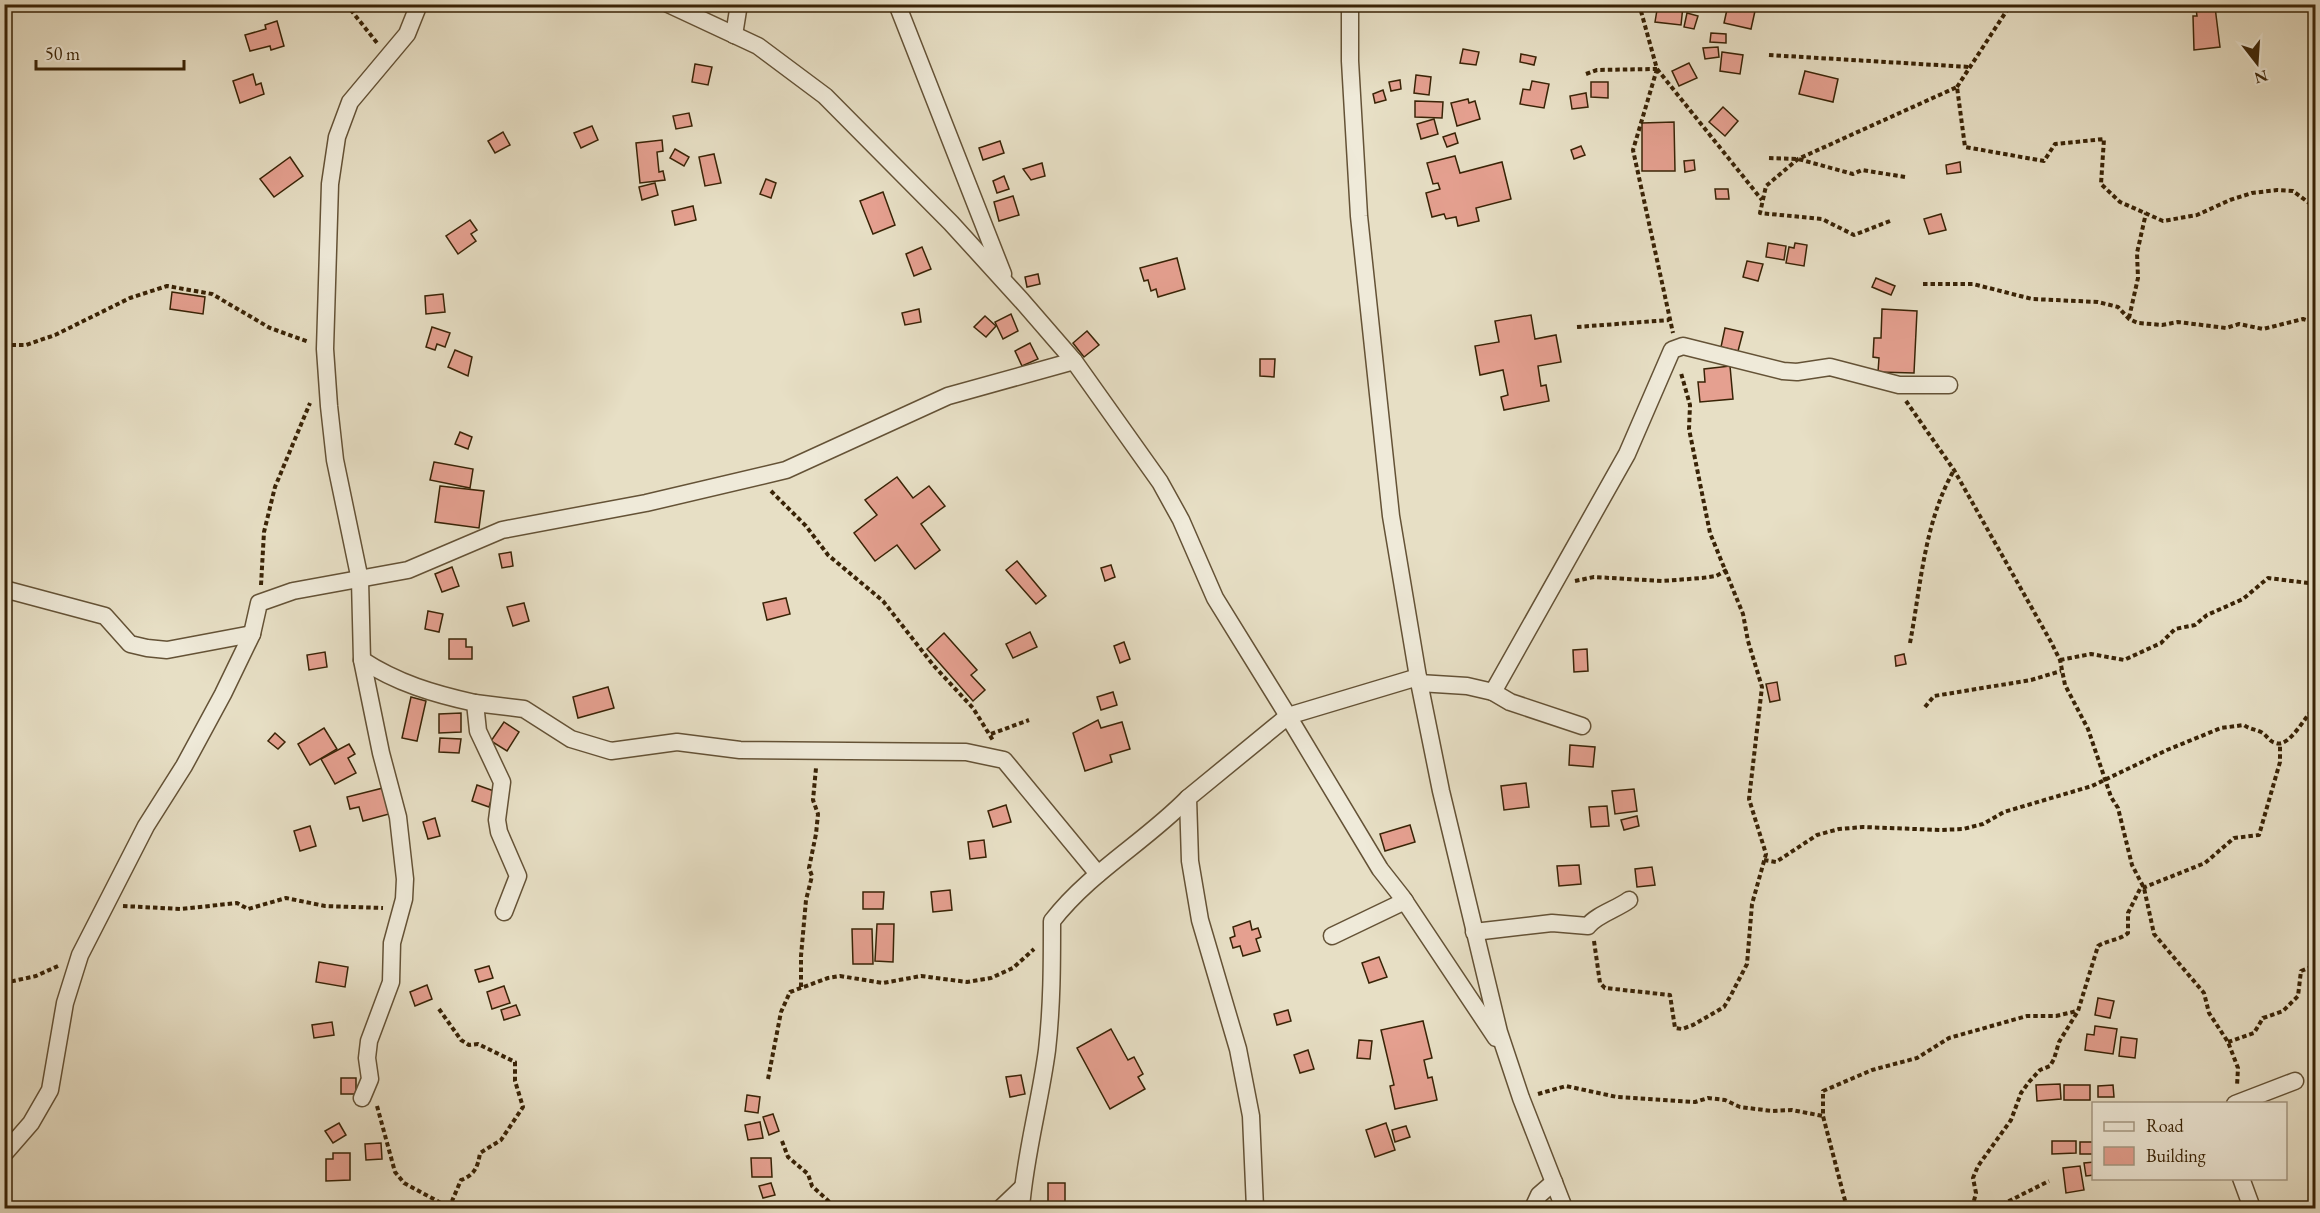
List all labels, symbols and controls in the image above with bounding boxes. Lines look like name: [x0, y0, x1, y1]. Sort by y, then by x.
scale bar: [36, 33, 184, 71]
north arrow: [2227, 33, 2287, 93]
text: 50 m: [45, 42, 80, 65]
text: N: [2252, 65, 2271, 89]
legend: [2092, 1102, 2287, 1180]
text: Road: [2146, 1114, 2185, 1137]
text: Building: [2146, 1144, 2206, 1167]

